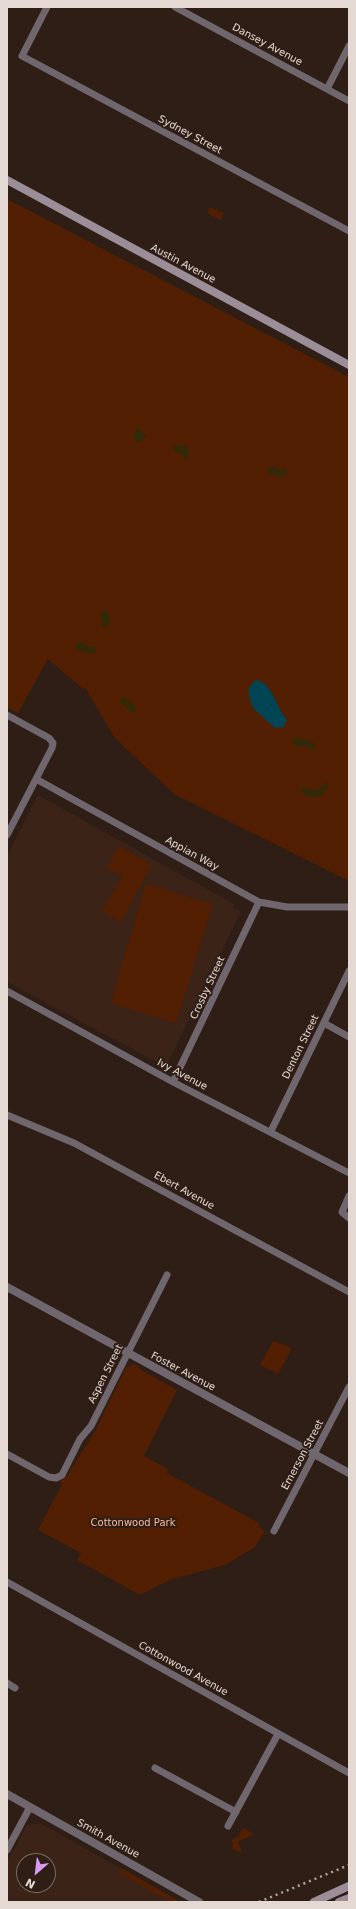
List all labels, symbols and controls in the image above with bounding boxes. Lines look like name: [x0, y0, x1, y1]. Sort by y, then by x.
street label: Dansey Avenue: [230, 21, 304, 69]
street label: Sydney Street: [156, 113, 224, 157]
street label: Austin Avenue: [149, 242, 217, 286]
street label: Appian Way: [163, 834, 221, 874]
street label: Crosby Street: [188, 955, 228, 1021]
street label: Denton Street: [280, 1013, 322, 1081]
street label: Ivy Avenue: [155, 1057, 209, 1093]
street label: Ebert Avenue: [152, 1169, 216, 1213]
street label: Aspen Street: [86, 1343, 126, 1405]
street label: Foster Avenue: [149, 1350, 217, 1394]
street label: Emerson Street: [279, 1418, 327, 1492]
park label: Cottonwood Park: [91, 1517, 175, 1529]
street label: Cottonwood Avenue: [136, 1639, 230, 1699]
street label: Smith Avenue: [75, 1817, 141, 1861]
north arrow: [16, 1853, 56, 1893]
text: N: [23, 1875, 38, 1891]

